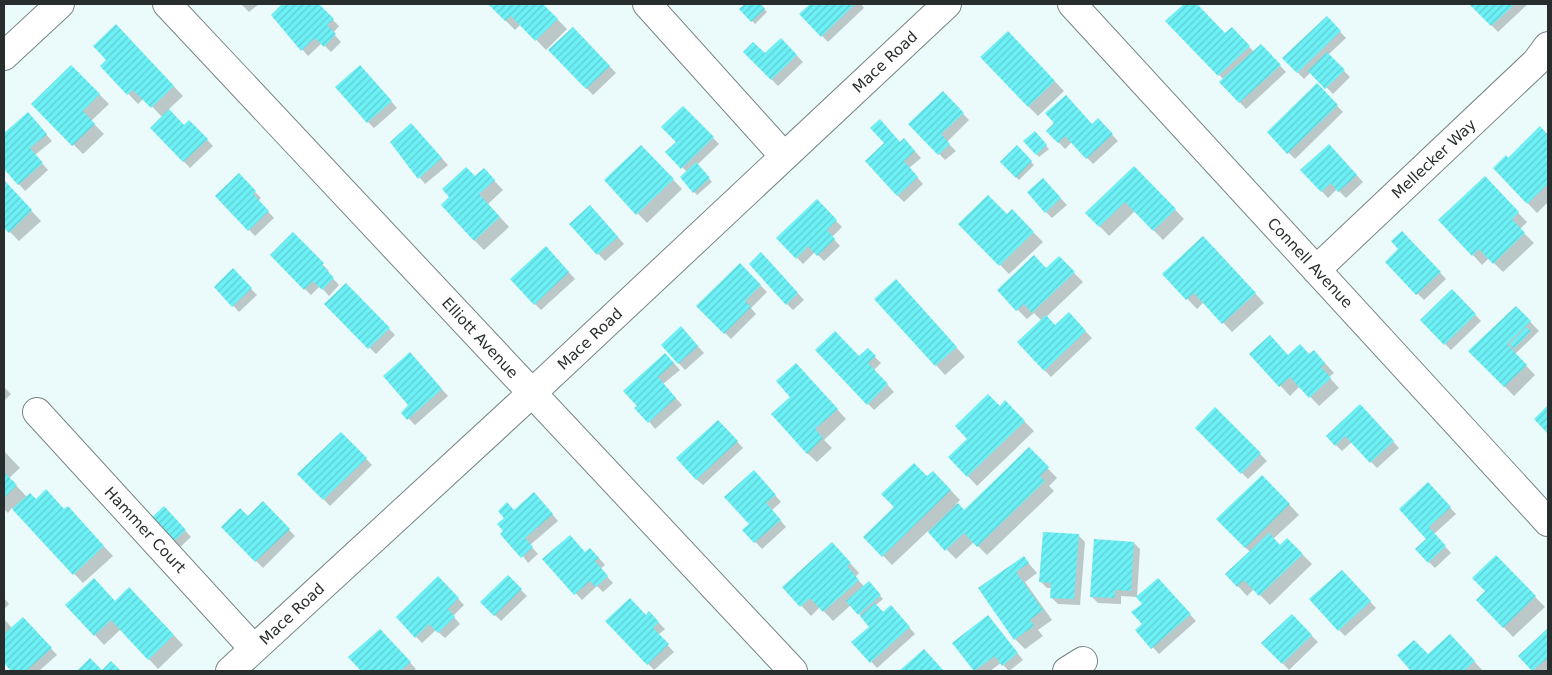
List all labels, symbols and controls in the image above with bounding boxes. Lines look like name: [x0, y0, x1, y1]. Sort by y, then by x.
street label: Mace Road: [849, 27, 921, 97]
street label: Mellecker Way: [1388, 115, 1480, 202]
street label: Connell Avenue: [1264, 214, 1356, 312]
street label: Elliott Avenue: [438, 294, 522, 382]
street label: Mace Road: [554, 304, 626, 374]
street label: Hammer Court: [101, 483, 190, 577]
street label: Mace Road: [256, 579, 328, 649]

